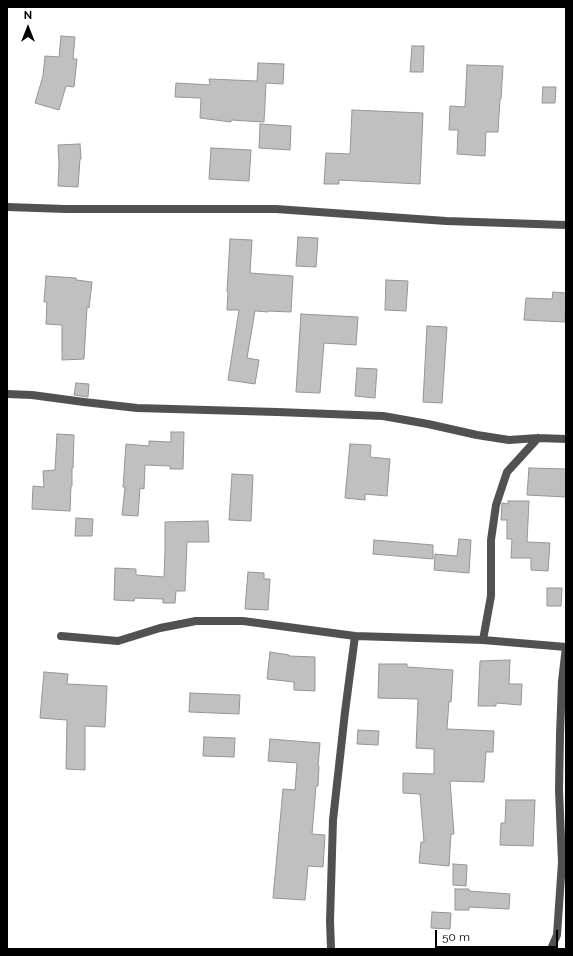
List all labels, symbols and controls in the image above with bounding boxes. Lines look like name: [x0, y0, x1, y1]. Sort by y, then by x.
north arrow: [8, 8, 48, 48]
text: N: [24, 9, 32, 22]
scale bar: [437, 922, 560, 948]
text: 50 m: [442, 930, 470, 944]

